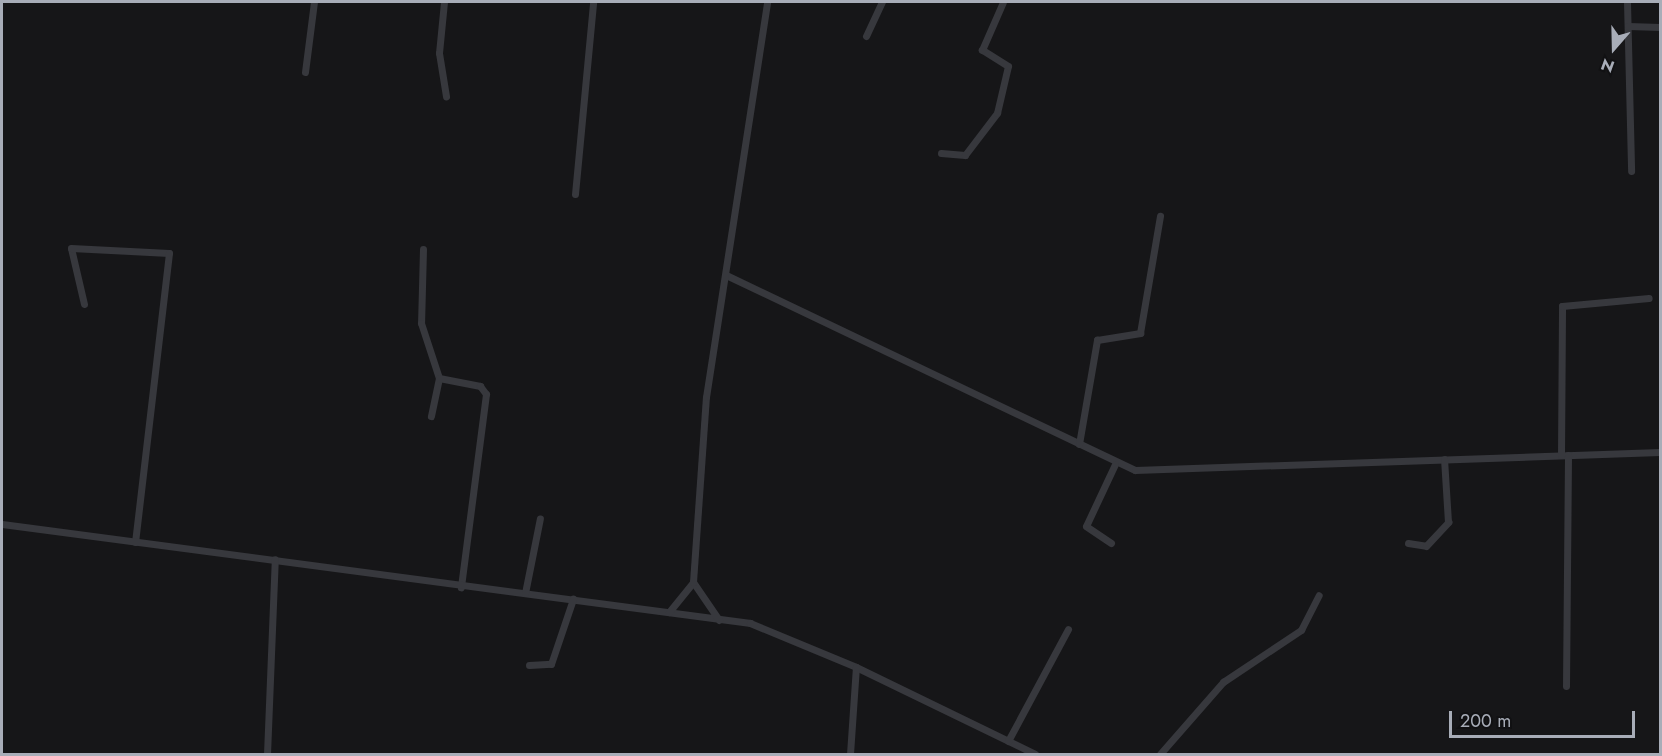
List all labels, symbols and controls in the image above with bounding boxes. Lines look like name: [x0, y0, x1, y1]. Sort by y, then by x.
north arrow: [1584, 18, 1644, 78]
text: N: [1598, 52, 1618, 78]
scale bar: [1452, 699, 1638, 737]
text: 200 m: [1460, 708, 1511, 734]

